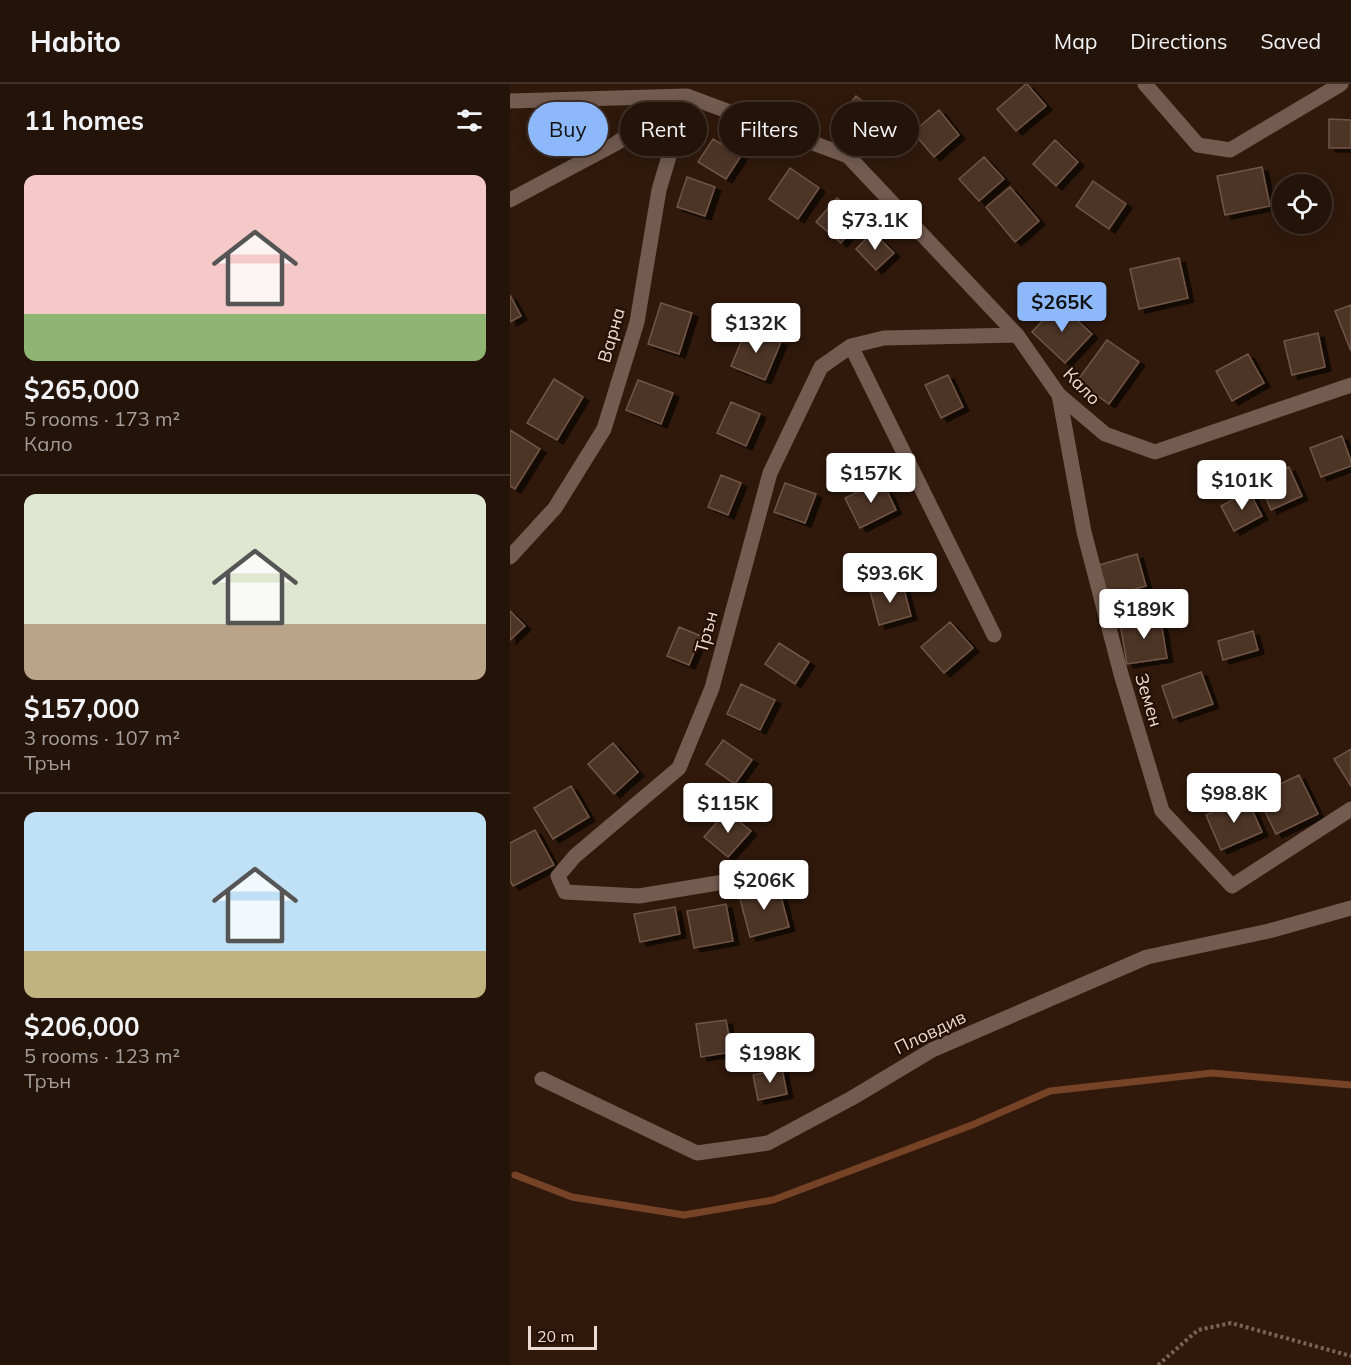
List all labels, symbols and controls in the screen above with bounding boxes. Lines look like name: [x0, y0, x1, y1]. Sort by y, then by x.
text: Habito: [30, 24, 121, 59]
text: Map: [1054, 28, 1097, 54]
text: Directions: [1130, 28, 1227, 54]
text: Saved: [1260, 28, 1321, 54]
chip: Buy: [528, 102, 608, 156]
chip: Rent: [620, 102, 707, 156]
chip: Filters: [719, 102, 819, 156]
chip: New: [831, 102, 919, 156]
text: 11 homes: [24, 104, 144, 137]
icon: filters: [453, 104, 486, 137]
map controls: [1272, 174, 1332, 234]
button: locate: [1272, 174, 1332, 234]
pin: $73.1K: [826, 200, 924, 251]
text: $73.1K: [842, 207, 908, 232]
icon: home: [201, 214, 309, 322]
pin: $265K: [1020, 282, 1104, 333]
text: $265K: [1031, 289, 1093, 314]
pin: $132K: [714, 303, 798, 354]
street label: Варна: [592, 305, 630, 365]
text: $132K: [725, 310, 787, 335]
street label: Кало: [1058, 362, 1106, 410]
text: $265,000: [24, 373, 140, 406]
text: 5 rooms · 173 m²: [24, 406, 180, 431]
text: Кало: [24, 431, 73, 456]
pin: $157K: [829, 453, 913, 504]
text: $157K: [840, 460, 902, 485]
pin: $101K: [1200, 460, 1284, 511]
text: $101K: [1211, 467, 1273, 492]
icon: home: [201, 533, 309, 641]
pin: $93.6K: [841, 553, 939, 604]
text: $93.6K: [857, 560, 923, 585]
pin: $189K: [1102, 589, 1186, 640]
text: $189K: [1113, 596, 1175, 621]
street label: Трън: [689, 608, 723, 656]
street label: Земен: [1130, 671, 1168, 729]
text: $157,000: [24, 692, 140, 725]
text: 3 rooms · 107 m²: [24, 725, 180, 750]
text: Трън: [24, 750, 71, 775]
pin: $98.8K: [1185, 773, 1283, 824]
text: $98.8K: [1201, 780, 1267, 805]
pin: $115K: [686, 783, 770, 834]
text: $115K: [697, 790, 759, 815]
icon: home: [201, 851, 309, 959]
pin: $206K: [722, 860, 806, 911]
text: $206K: [733, 867, 795, 892]
street label: Пловдив: [890, 1005, 970, 1059]
text: $206,000: [24, 1010, 140, 1043]
pin: $198K: [728, 1033, 812, 1084]
text: $198K: [739, 1040, 801, 1065]
text: 5 rooms · 123 m²: [24, 1043, 180, 1068]
text: Трън: [24, 1068, 71, 1093]
scale bar: [528, 1323, 597, 1350]
text: 20 m: [537, 1326, 574, 1346]

